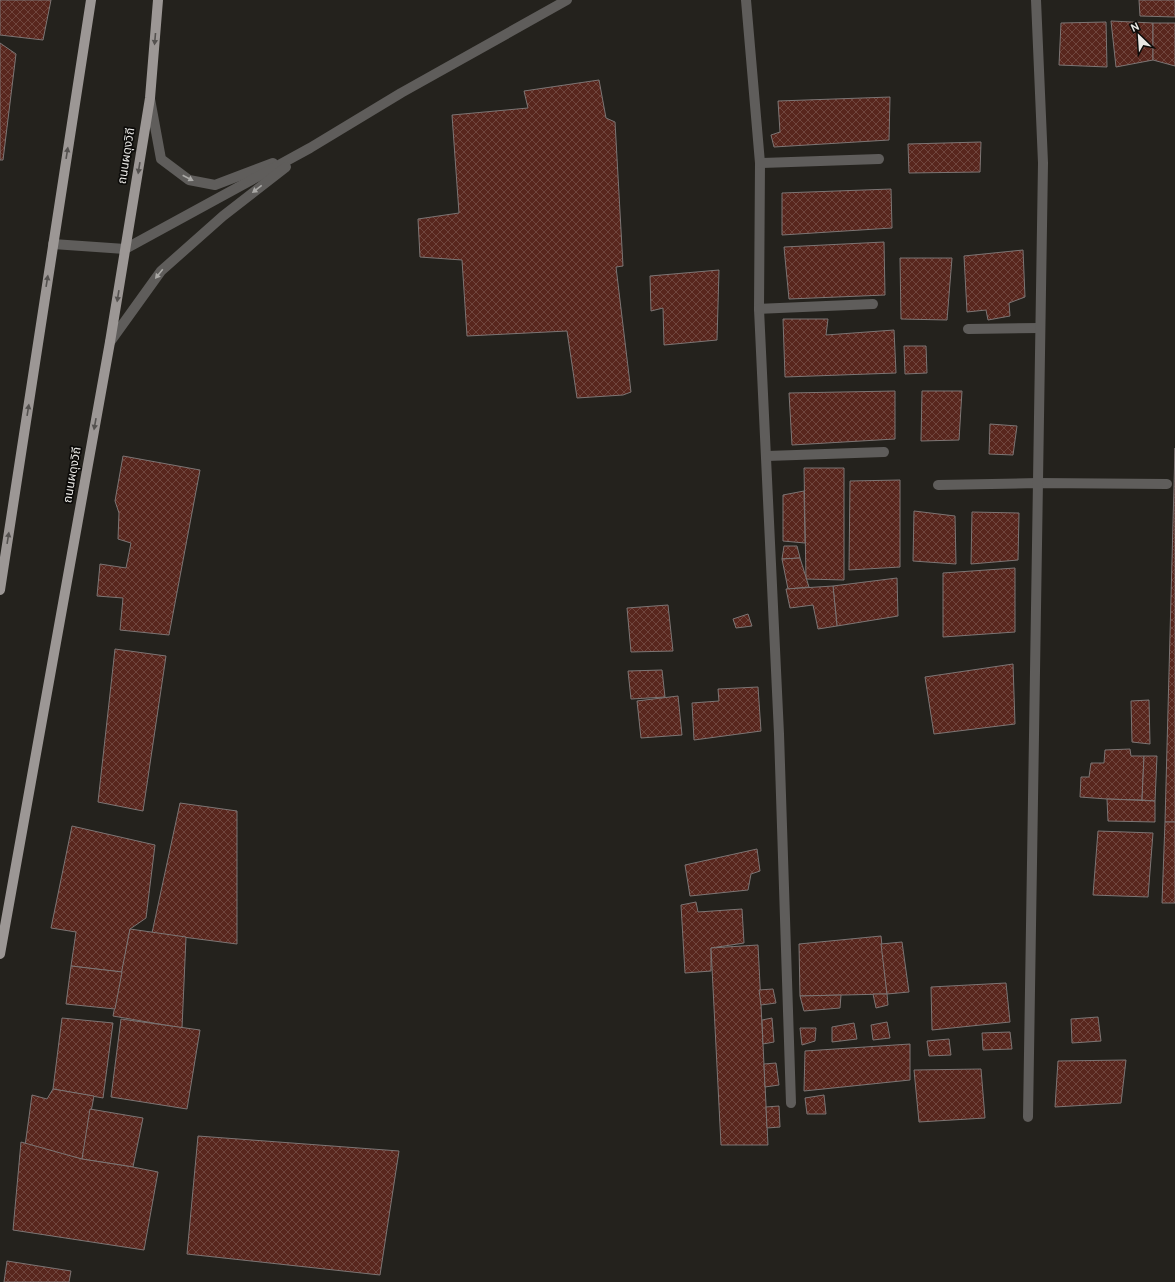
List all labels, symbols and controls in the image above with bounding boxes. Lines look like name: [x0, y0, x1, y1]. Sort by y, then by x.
north arrow: [1119, 16, 1159, 56]
text: N: [1129, 20, 1142, 36]
one-way arrow: [152, 33, 158, 45]
street label: ถนนผดุงวิถี: [115, 127, 139, 185]
one-way arrow: [64, 147, 70, 159]
one-way arrow: [135, 162, 141, 174]
one-way arrow: [182, 174, 194, 181]
one-way arrow: [252, 185, 263, 194]
one-way arrow: [155, 269, 163, 280]
one-way arrow: [44, 275, 50, 287]
one-way arrow: [114, 290, 120, 302]
one-way arrow: [25, 404, 31, 416]
one-way arrow: [92, 418, 98, 430]
street label: ถนนผดุงวิถี: [60, 446, 86, 504]
one-way arrow: [5, 532, 11, 544]

